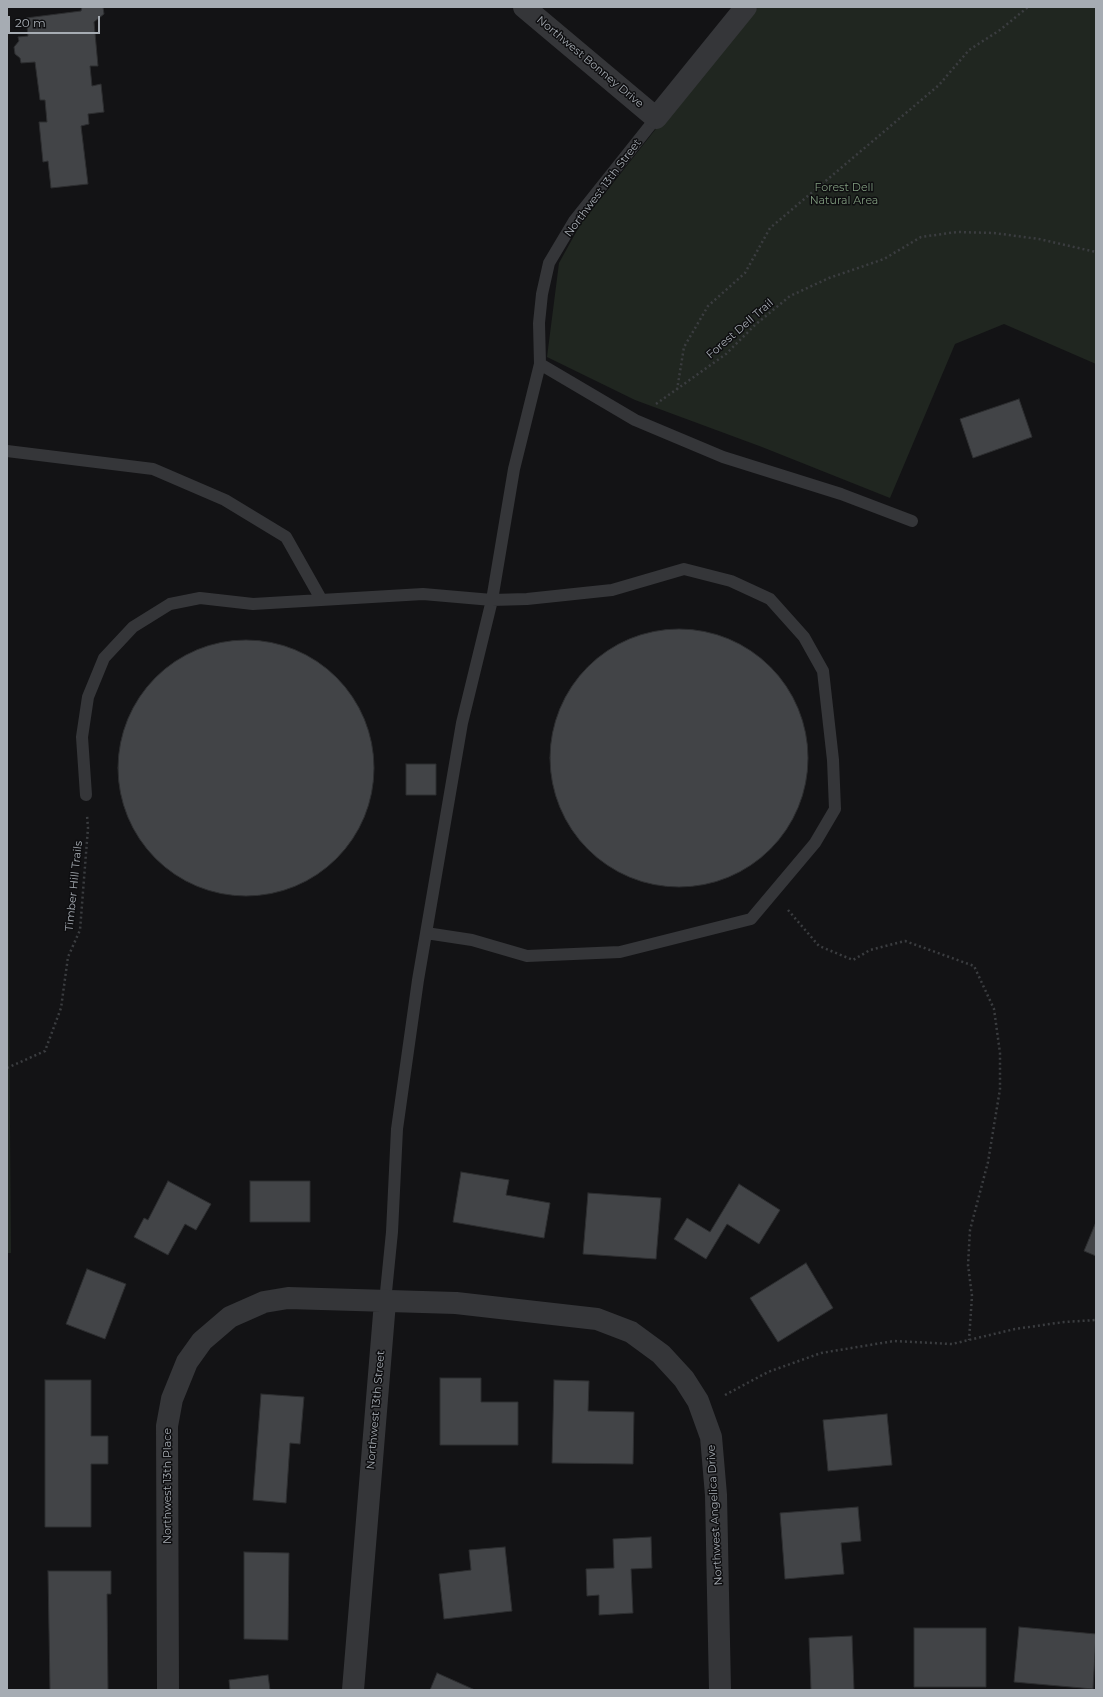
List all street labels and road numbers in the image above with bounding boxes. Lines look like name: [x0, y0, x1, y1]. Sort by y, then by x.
street label: Northwest Bonney Drive: [534, 13, 646, 111]
street label: Northwest 13th Street: [562, 136, 644, 240]
street label: Forest Dell Trail: [704, 296, 776, 362]
street label: Timber Hill Trails: [63, 840, 85, 932]
street label: Northwest 13th Street: [364, 1350, 388, 1470]
street label: Northwest 13th Place: [161, 1428, 175, 1544]
street label: Northwest Angelica Drive: [705, 1444, 725, 1586]

